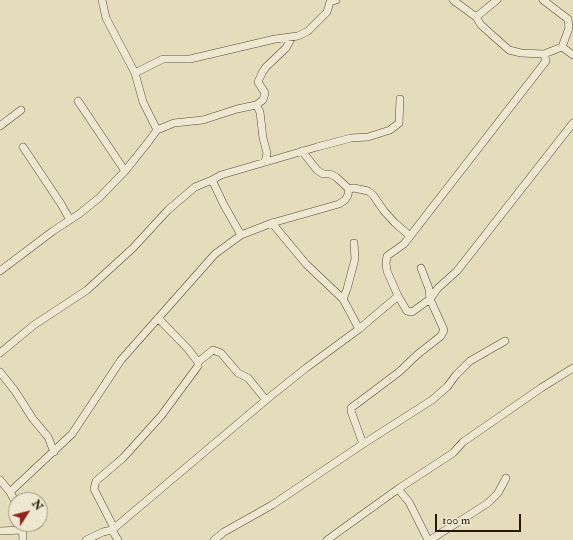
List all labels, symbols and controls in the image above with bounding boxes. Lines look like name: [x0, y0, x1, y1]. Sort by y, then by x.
north arrow: [8, 492, 48, 532]
text: N: [29, 497, 45, 513]
scale bar: [437, 506, 523, 532]
text: 100 m: [442, 513, 470, 528]

